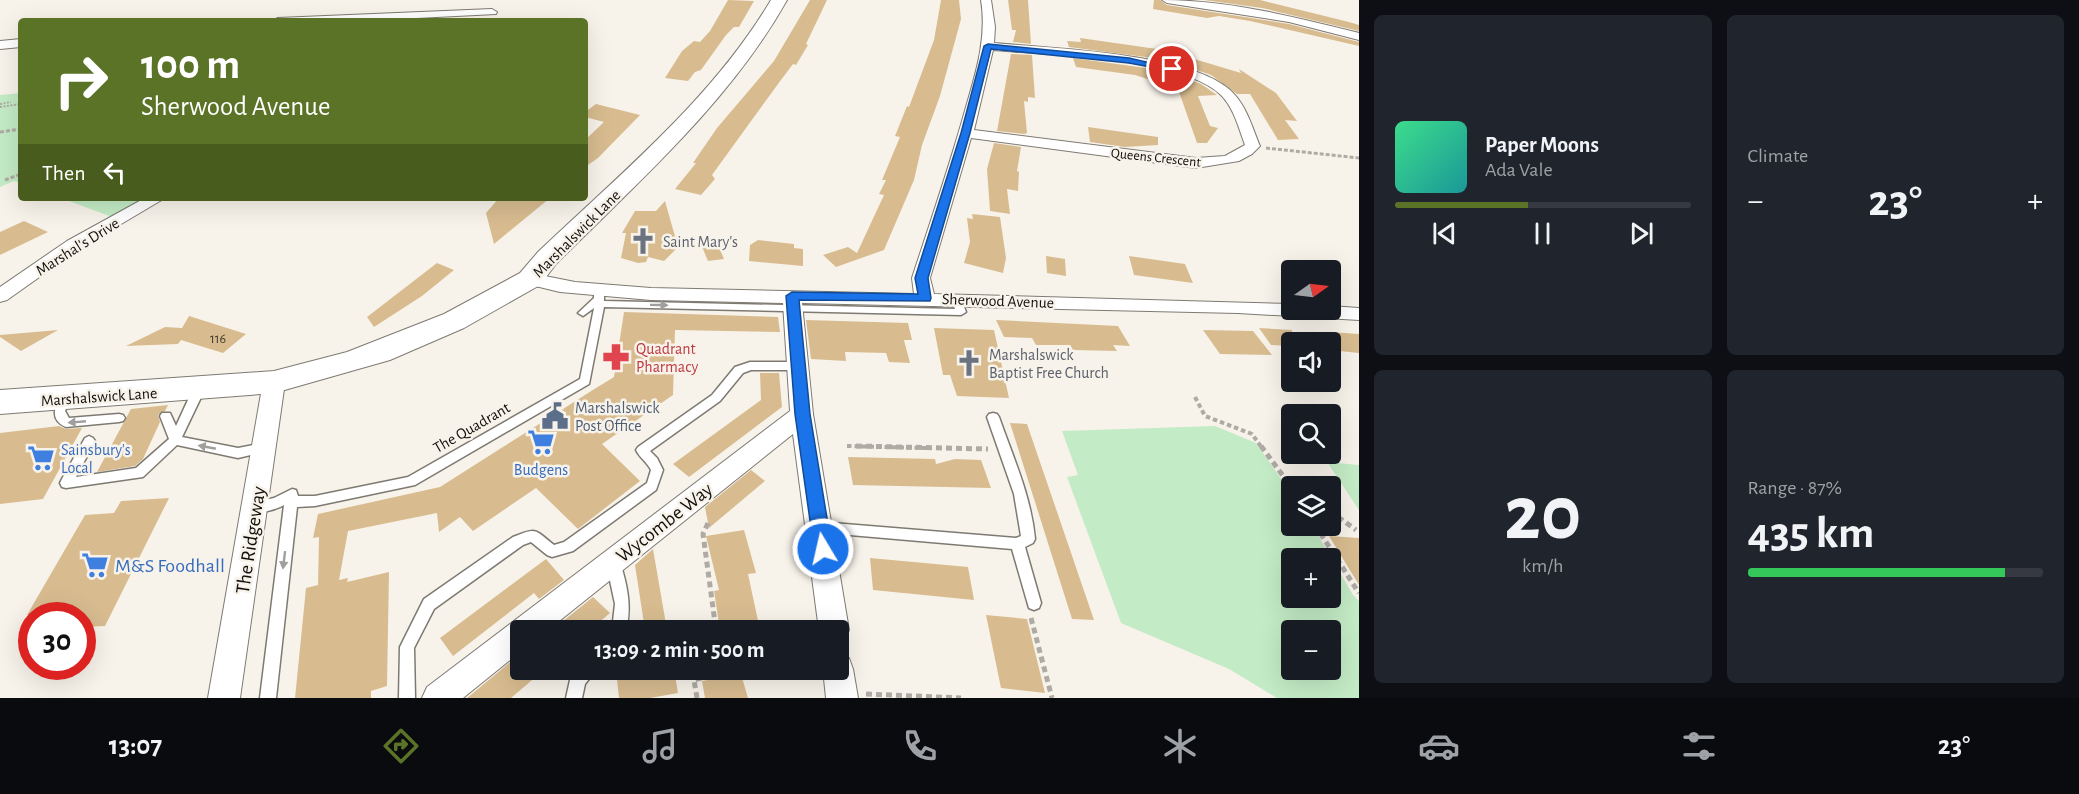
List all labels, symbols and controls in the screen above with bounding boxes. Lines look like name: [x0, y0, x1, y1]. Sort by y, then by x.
icon: right: [42, 42, 120, 120]
pin: [1146, 43, 1197, 94]
text: 100 m: [141, 44, 240, 86]
icon: arrive: [1155, 52, 1188, 85]
text: Sherwood Avenue: [141, 93, 331, 120]
text: Paper Moons: [1485, 134, 1599, 156]
street label: Queens Crescent: [1110, 146, 1202, 170]
text: Climate: [1748, 146, 1808, 166]
icon: left: [98, 156, 131, 189]
text: Ada Vale: [1485, 160, 1553, 180]
text: Then: [42, 162, 86, 184]
text: 23°: [1868, 179, 1922, 224]
text: −: [1748, 185, 1763, 218]
text: +: [2027, 185, 2043, 218]
street label: Marshalswick Lane: [530, 187, 624, 281]
street label: Marshal's Drive: [33, 215, 122, 279]
icon: previous: [1428, 217, 1461, 250]
icon: pause: [1526, 217, 1559, 250]
icon: next: [1625, 217, 1658, 250]
church icon: Saint Mary's: [628, 226, 658, 256]
place label: Saint Mary's: [663, 234, 738, 251]
north arrow: [1281, 260, 1341, 320]
map controls: [1281, 260, 1341, 680]
street label: Sherwood Avenue: [942, 291, 1054, 311]
one-way arrow: [649, 300, 668, 310]
house number: 116: [210, 332, 226, 346]
button: sound: [1281, 332, 1341, 392]
place label: Quadrant Pharmacy: [636, 341, 698, 376]
pharmacy icon: Quadrant Pharmacy: [601, 342, 631, 372]
place label: Marshalswick Baptist Free Church: [989, 347, 1109, 381]
church icon: Marshalswick Baptist Free Church: [954, 348, 984, 378]
street label: Marshalswick Lane: [40, 385, 158, 409]
street label: The Quadrant: [430, 400, 513, 457]
place label: Marshalswick Post Office: [575, 400, 660, 434]
public building icon: Marshalswick Post Office: [540, 401, 570, 431]
button: search: [1281, 404, 1341, 464]
one-way arrow: [68, 417, 87, 427]
supermarket icon: Budgens: [526, 427, 556, 457]
place label: Sainsbury's Local: [61, 442, 131, 476]
one-way arrow: [198, 442, 217, 451]
supermarket icon: Sainsbury's Local: [26, 443, 56, 473]
place label: Budgens: [514, 462, 568, 478]
button: layers: [1281, 476, 1341, 536]
text: 20: [1504, 476, 1581, 554]
text: Range · 87%: [1748, 478, 1842, 498]
street label: Wycombe Way: [613, 479, 717, 566]
street label: The Ridgeway: [233, 485, 269, 595]
text: 435 km: [1748, 511, 1874, 556]
position arrow: [791, 517, 855, 581]
button: +: [1281, 548, 1341, 608]
supermarket icon: M&S Foodhall: [80, 550, 110, 580]
one-way arrow: [280, 551, 289, 570]
place label: M&S Foodhall: [115, 556, 225, 576]
text: km/h: [1522, 556, 1563, 576]
speed limit sign: 30: [18, 602, 96, 680]
button: −: [1281, 620, 1341, 680]
text: 13:09 · 2 min · 500 m: [594, 639, 765, 661]
icon: directions: [380, 725, 422, 767]
icon: music: [639, 725, 681, 767]
icon: phone: [899, 725, 941, 767]
icon: climate: [1159, 725, 1201, 767]
icon: car: [1418, 725, 1460, 767]
icon: filters: [1678, 725, 1720, 767]
text: 13:07: [109, 732, 162, 759]
text: 23°: [1938, 732, 1970, 759]

